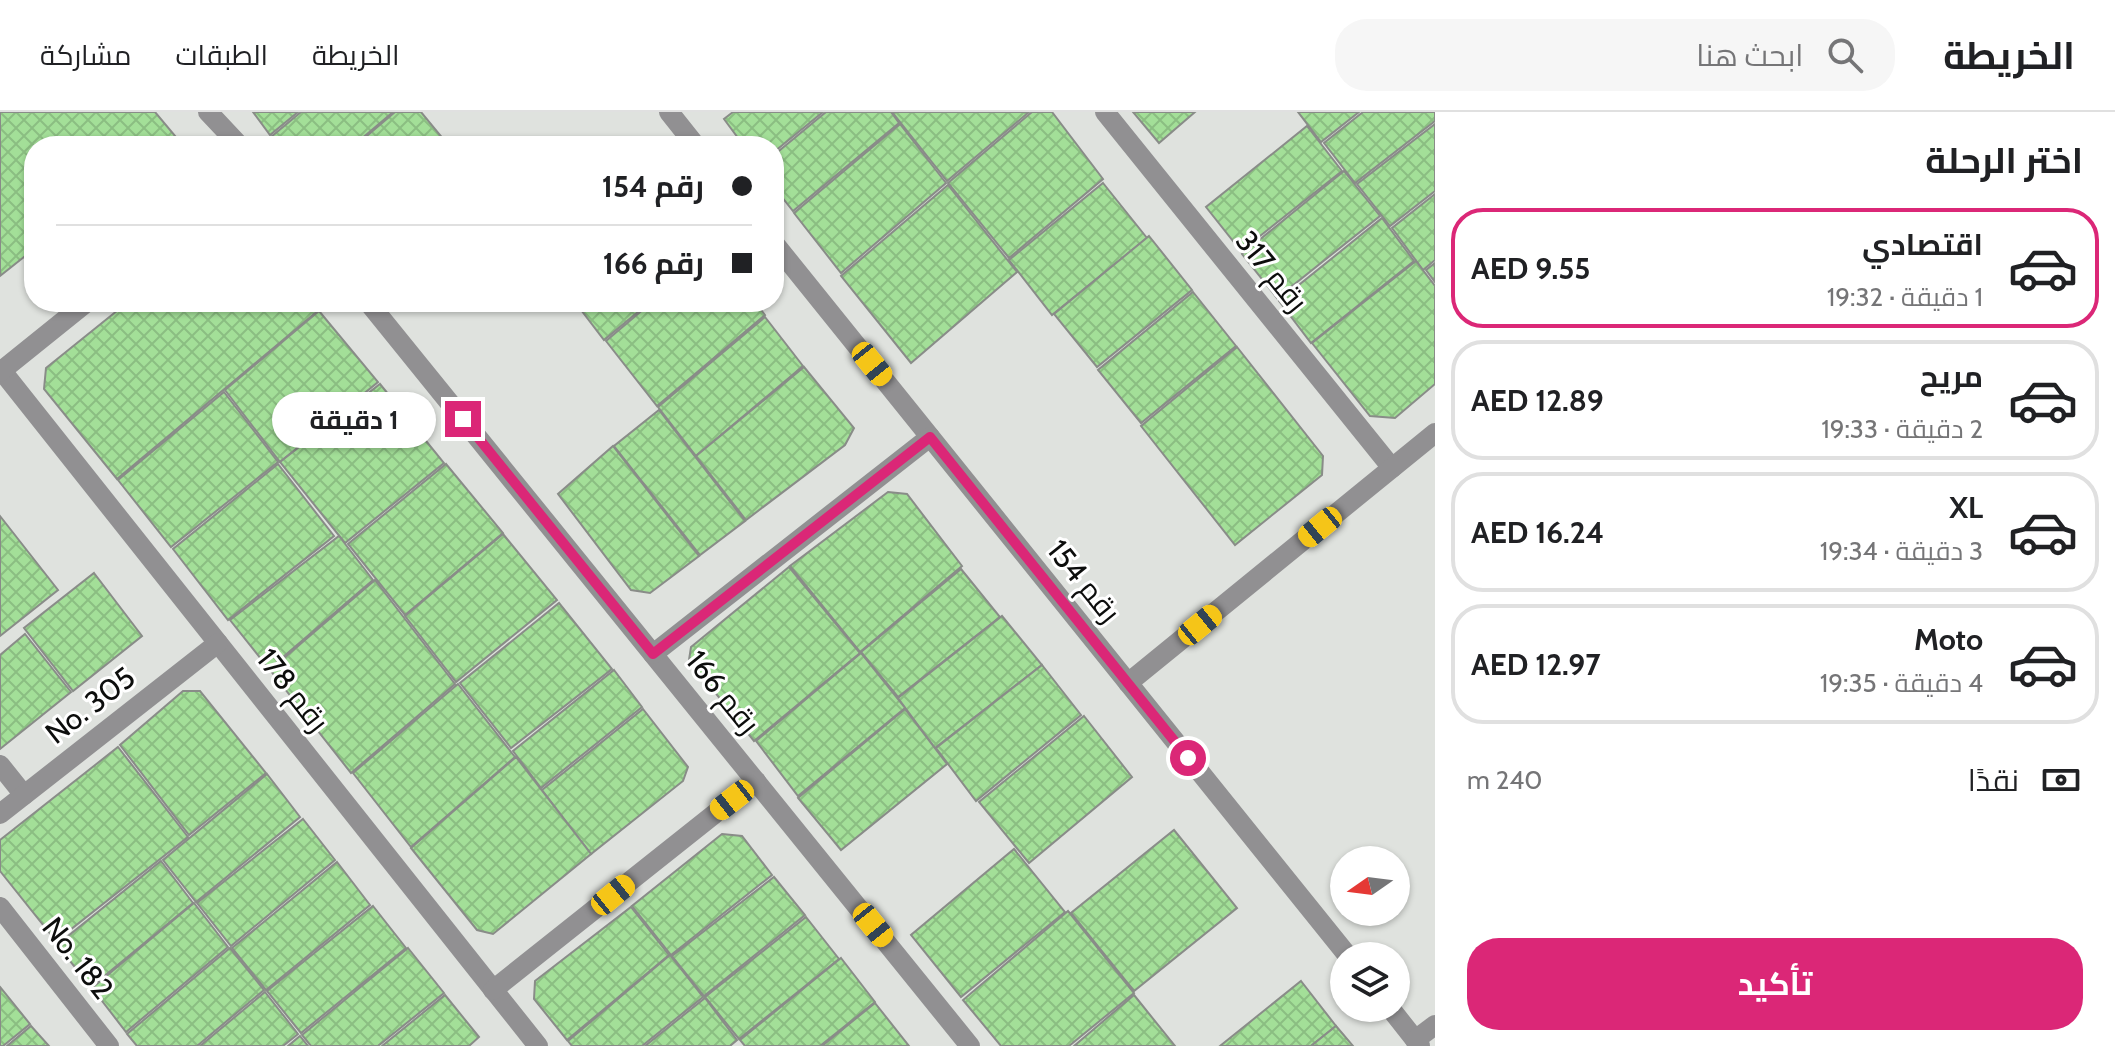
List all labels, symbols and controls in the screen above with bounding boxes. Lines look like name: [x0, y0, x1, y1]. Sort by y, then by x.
search box: [1335, 19, 1895, 91]
text: الخريطة: [1943, 32, 2075, 79]
icon: search: [1823, 33, 1867, 77]
text: ابحث هنا: [1696, 37, 1803, 74]
text: مشاركة: [40, 38, 131, 72]
text: الطبقات: [175, 38, 268, 72]
text: الخريطة: [312, 38, 399, 72]
text: اختر الرحلة: [1925, 138, 2083, 182]
text: رقم 154: [602, 168, 704, 205]
street label: رقم 317: [1227, 223, 1316, 320]
text: اقتصادي: [1862, 226, 1983, 263]
icon: car: [2007, 232, 2079, 304]
text: رقم 166: [603, 245, 704, 282]
text: AED 9.55: [1471, 250, 1590, 287]
text: 1 دقيقة · 19:32: [1827, 281, 1983, 313]
car: [848, 338, 896, 390]
text: مريح: [1920, 358, 1983, 395]
icon: car: [2007, 364, 2079, 436]
text: AED 12.89: [1471, 382, 1604, 419]
callout: 1 دقيقة: [271, 391, 435, 447]
route end: [445, 401, 481, 437]
text: 1 دقيقة: [310, 404, 398, 436]
text: 2 دقيقة · 19:33: [1821, 413, 1983, 445]
text: XL: [1949, 489, 1983, 526]
icon: car: [2007, 496, 2079, 568]
car: [1294, 503, 1346, 551]
text: AED 16.24: [1471, 514, 1604, 551]
street label: رقم 154: [1038, 532, 1129, 631]
text: 3 دقيقة · 19:34: [1820, 535, 1983, 567]
car: [1174, 601, 1226, 649]
text: Moto: [1914, 621, 1983, 658]
icon: car: [2007, 628, 2079, 700]
street label: رقم 178: [247, 641, 337, 740]
street label: رقم 166: [677, 643, 768, 742]
text: AED 12.97: [1471, 646, 1600, 683]
street label: No. 305: [38, 659, 142, 751]
text: 4 دقيقة · 19:35: [1820, 667, 1983, 699]
route start: [1170, 740, 1206, 776]
icon: cash: [2039, 758, 2083, 802]
text: نقدًا: [1968, 762, 2019, 799]
text: 240 m: [1467, 764, 1542, 796]
car: [706, 776, 758, 824]
north arrow: [1330, 846, 1410, 926]
map controls: [1330, 846, 1410, 1022]
car: [587, 871, 639, 919]
car: [849, 899, 897, 951]
street label: No. 182: [35, 910, 121, 1006]
button: تأكيد: [1467, 938, 2083, 1030]
button: layers: [1330, 942, 1410, 1022]

